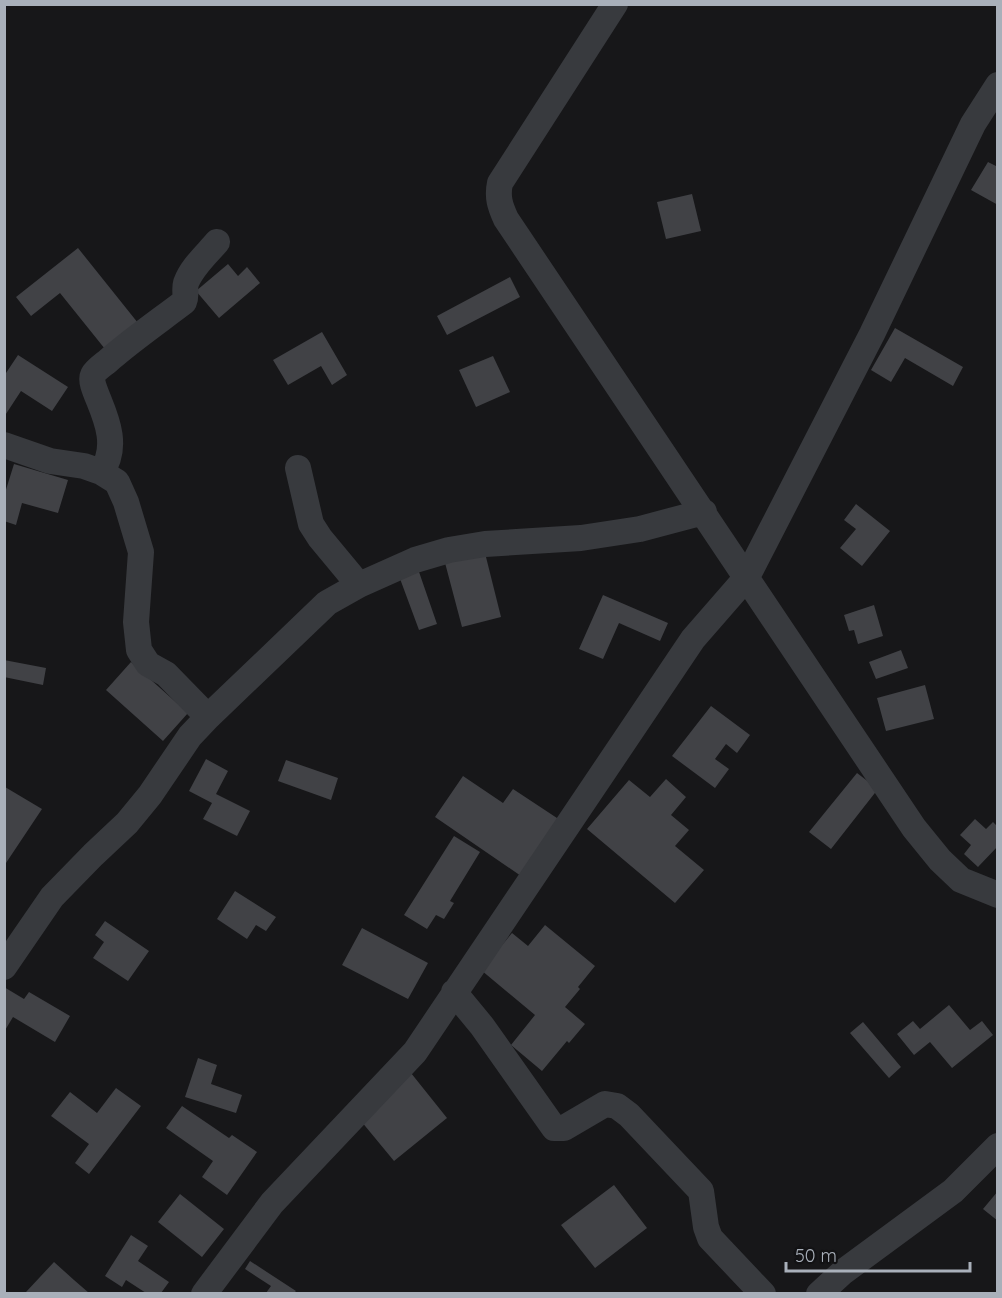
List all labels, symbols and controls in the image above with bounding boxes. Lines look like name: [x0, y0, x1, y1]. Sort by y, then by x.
scale bar: [786, 1235, 970, 1273]
text: 50 m: [795, 1244, 837, 1267]

